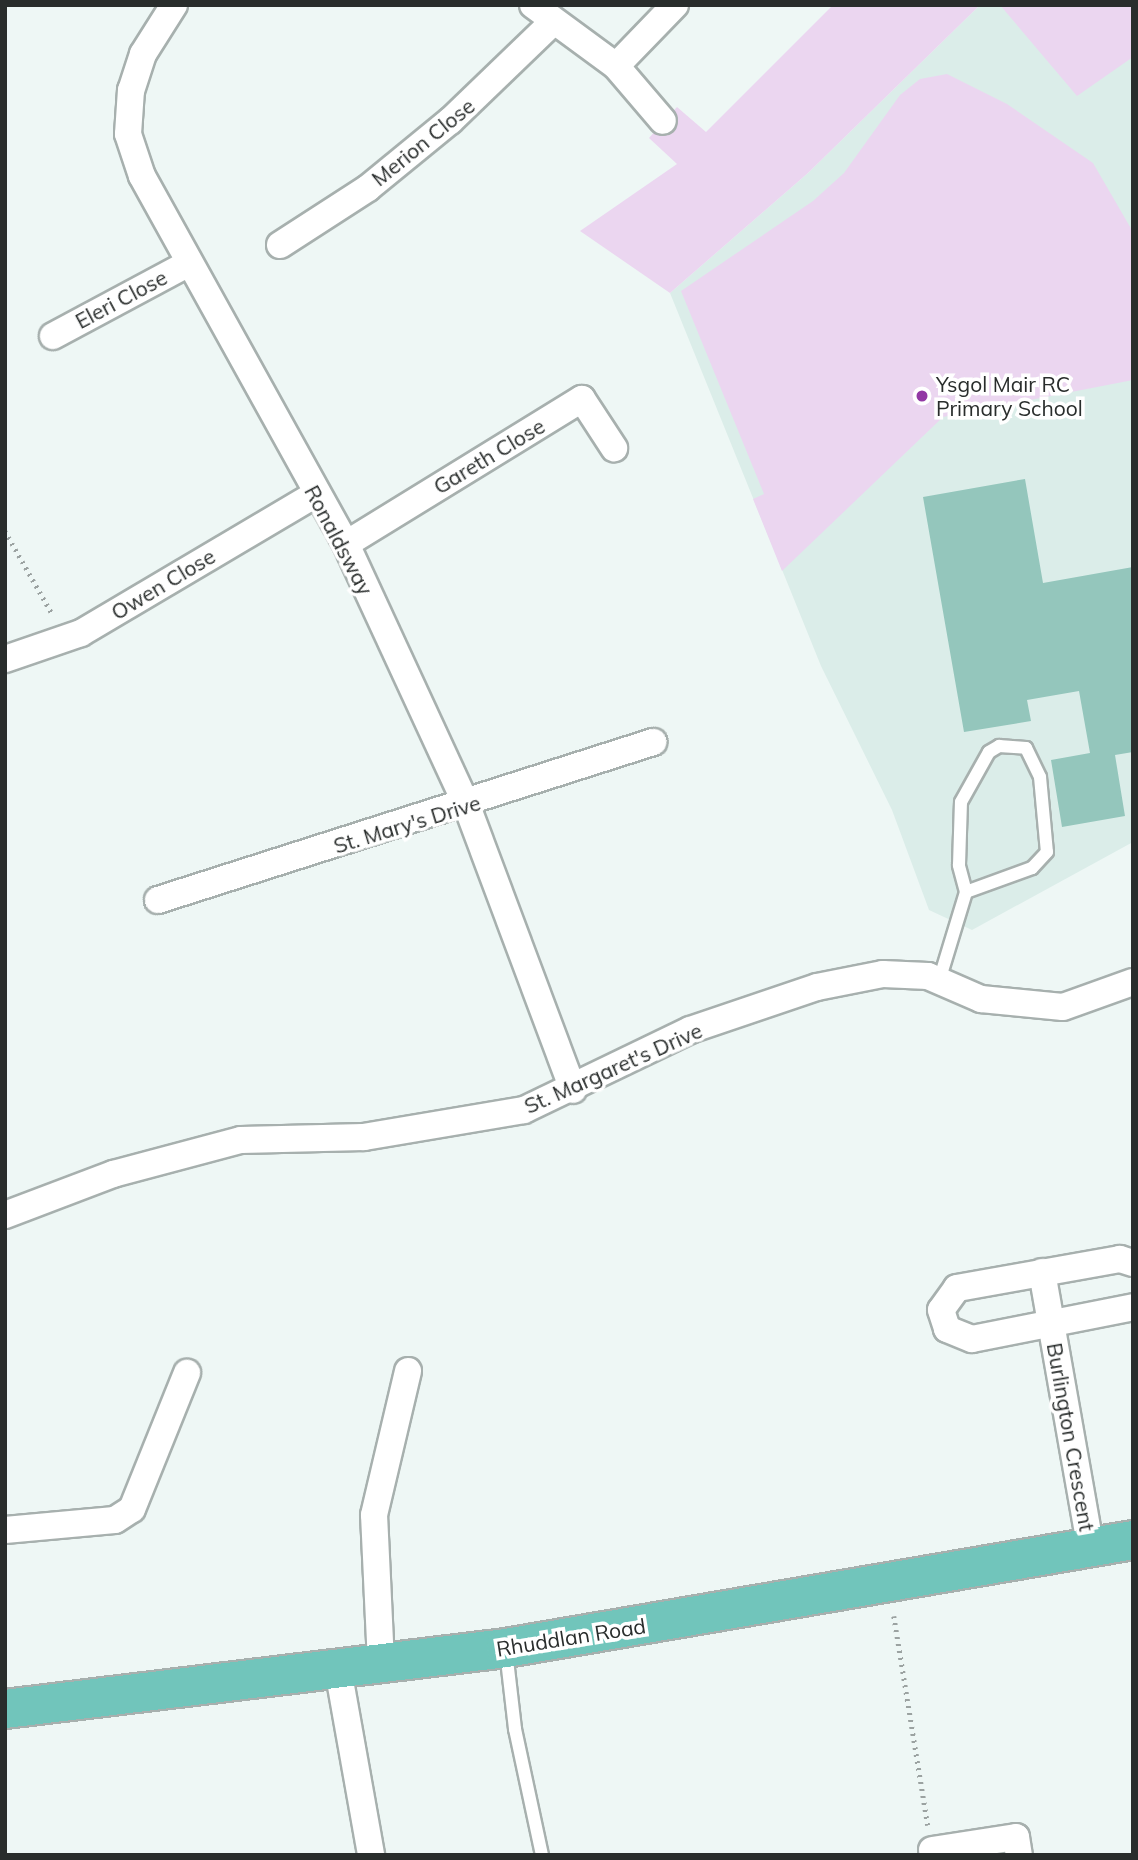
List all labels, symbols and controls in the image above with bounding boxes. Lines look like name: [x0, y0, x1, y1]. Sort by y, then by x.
street label: Merion Close: [366, 93, 480, 191]
street label: Eleri Close: [71, 264, 171, 334]
place label: Ysgol Mair RC Primary School: [936, 371, 1083, 421]
marker: Ysgol Mair RC Primary School: [914, 388, 930, 404]
street label: Gareth Close: [429, 413, 549, 499]
street label: Ronaldsway: [300, 481, 378, 599]
street label: Owen Close: [106, 543, 220, 625]
street label: St. Mary's Drive: [331, 790, 483, 858]
street label: St. Margaret's Drive: [520, 1017, 706, 1119]
street label: Burlington Crescent: [1042, 1341, 1100, 1533]
street label: Rhuddlan Road: [494, 1613, 648, 1661]

